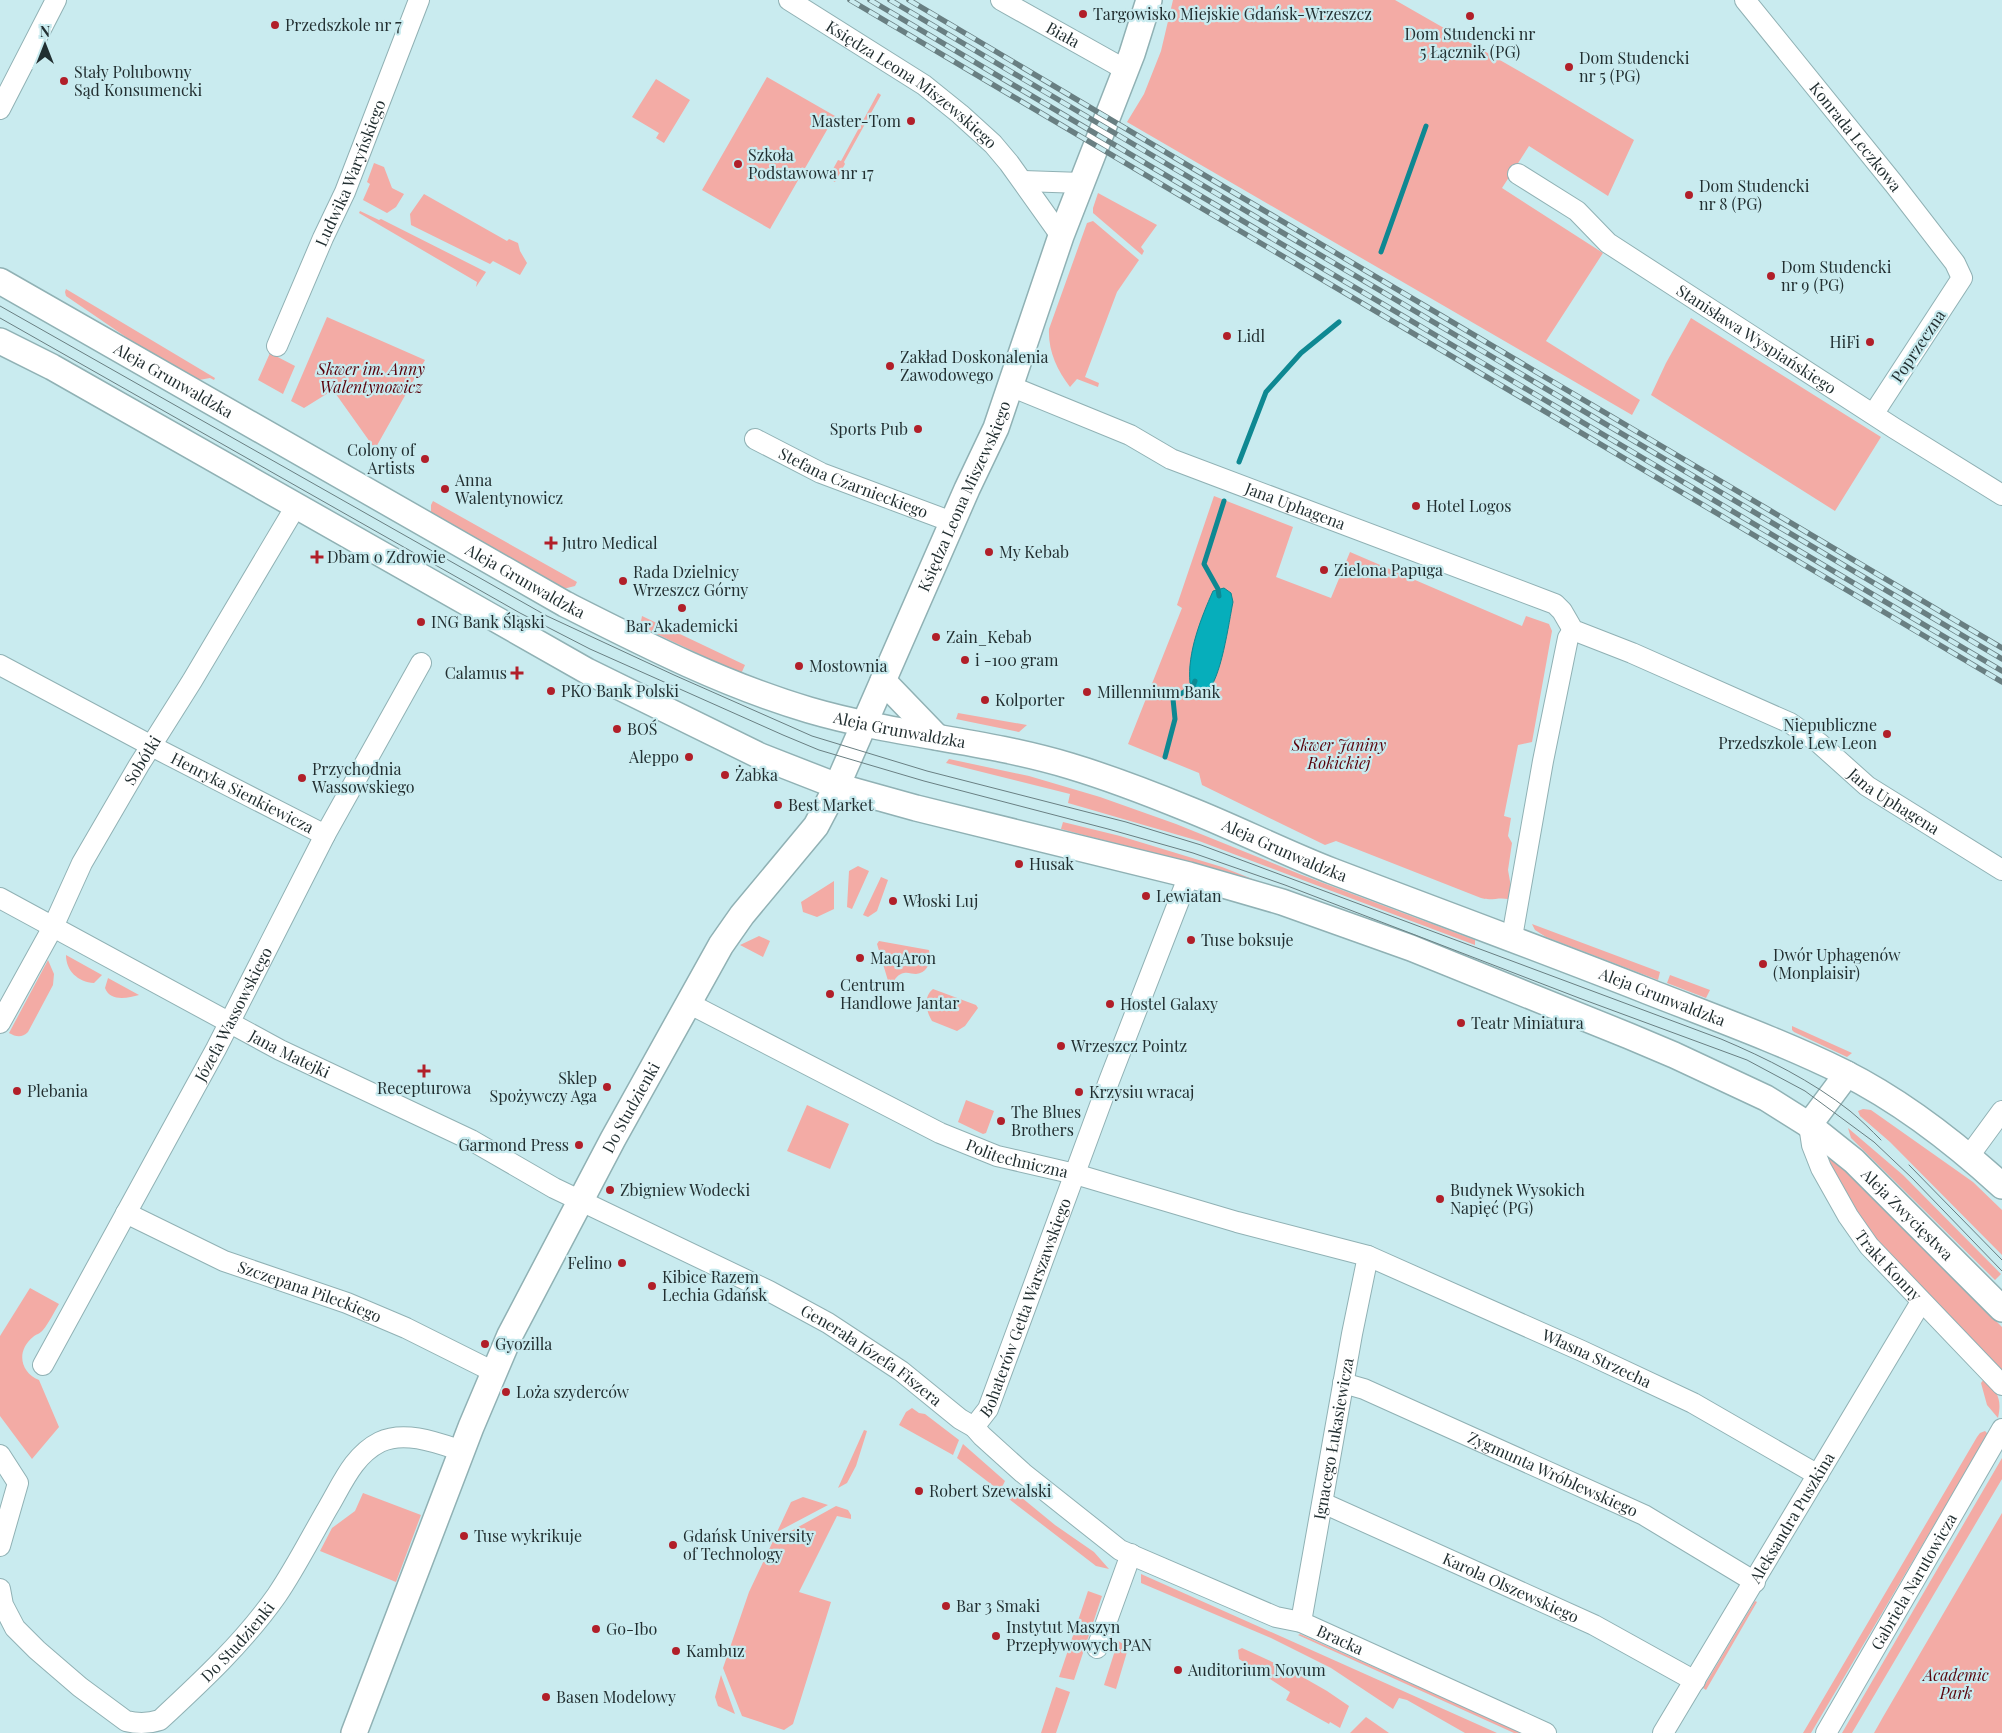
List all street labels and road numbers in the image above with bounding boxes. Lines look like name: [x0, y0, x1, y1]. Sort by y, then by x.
street label: Księdza Leona Miszewskiego: [822, 15, 1002, 153]
street label: Biała: [1043, 17, 1084, 52]
street label: Konrada Leczkowa: [1805, 77, 1907, 196]
street label: Ludwika Waryńskiego: [310, 96, 390, 249]
street label: Stanisława Wyspiańskiego: [1673, 279, 1841, 398]
street label: Poprzeczna: [1886, 305, 1950, 386]
street label: Aleja Grunwaldzka: [110, 337, 237, 422]
street label: Księdza Leona Miszewskiego: [912, 398, 1014, 595]
street label: Stefana Czarnieckiego: [775, 442, 931, 522]
street label: Jana Uphagena: [1242, 477, 1349, 534]
street label: Aleja Grunwaldzka: [461, 538, 589, 622]
street label: Aleja Grunwaldzka: [831, 706, 967, 752]
street label: Sobótki: [119, 731, 165, 789]
street label: Henryka Sienkiewicza: [168, 747, 318, 838]
street label: Jana Uphagena: [1843, 762, 1944, 839]
street label: Aleja Grunwaldzka: [1218, 813, 1350, 886]
street label: Józefa Wassowskiego: [189, 943, 276, 1086]
street label: Aleja Grunwaldzka: [1595, 962, 1729, 1030]
street label: Jana Matejki: [245, 1024, 334, 1082]
street label: Do Studzienki: [597, 1058, 664, 1156]
street label: Politechniczna: [963, 1134, 1070, 1182]
street label: Aleja Zwycięstwa: [1856, 1163, 1958, 1264]
street label: Bohaterów Getta Warszawskiego: [975, 1195, 1075, 1421]
street label: Trakt Konny: [1851, 1225, 1927, 1305]
street label: Szczepana Pileckiego: [235, 1255, 385, 1327]
street label: Generała Józefa Fiszera: [797, 1299, 947, 1410]
street label: Własna Strzecha: [1538, 1323, 1655, 1392]
street label: Ignacego Łukasiewicza: [1308, 1356, 1358, 1521]
street label: Zygmunta Wróblewskiego: [1465, 1426, 1642, 1521]
street label: Aleksandra Puszkina: [1744, 1448, 1839, 1587]
street label: Gabriela Narutowicza: [1865, 1509, 1961, 1653]
street label: Karola Olszewskiego: [1440, 1547, 1583, 1627]
street label: Do Studzienki: [196, 1597, 279, 1686]
street label: Bracka: [1313, 1620, 1367, 1659]

